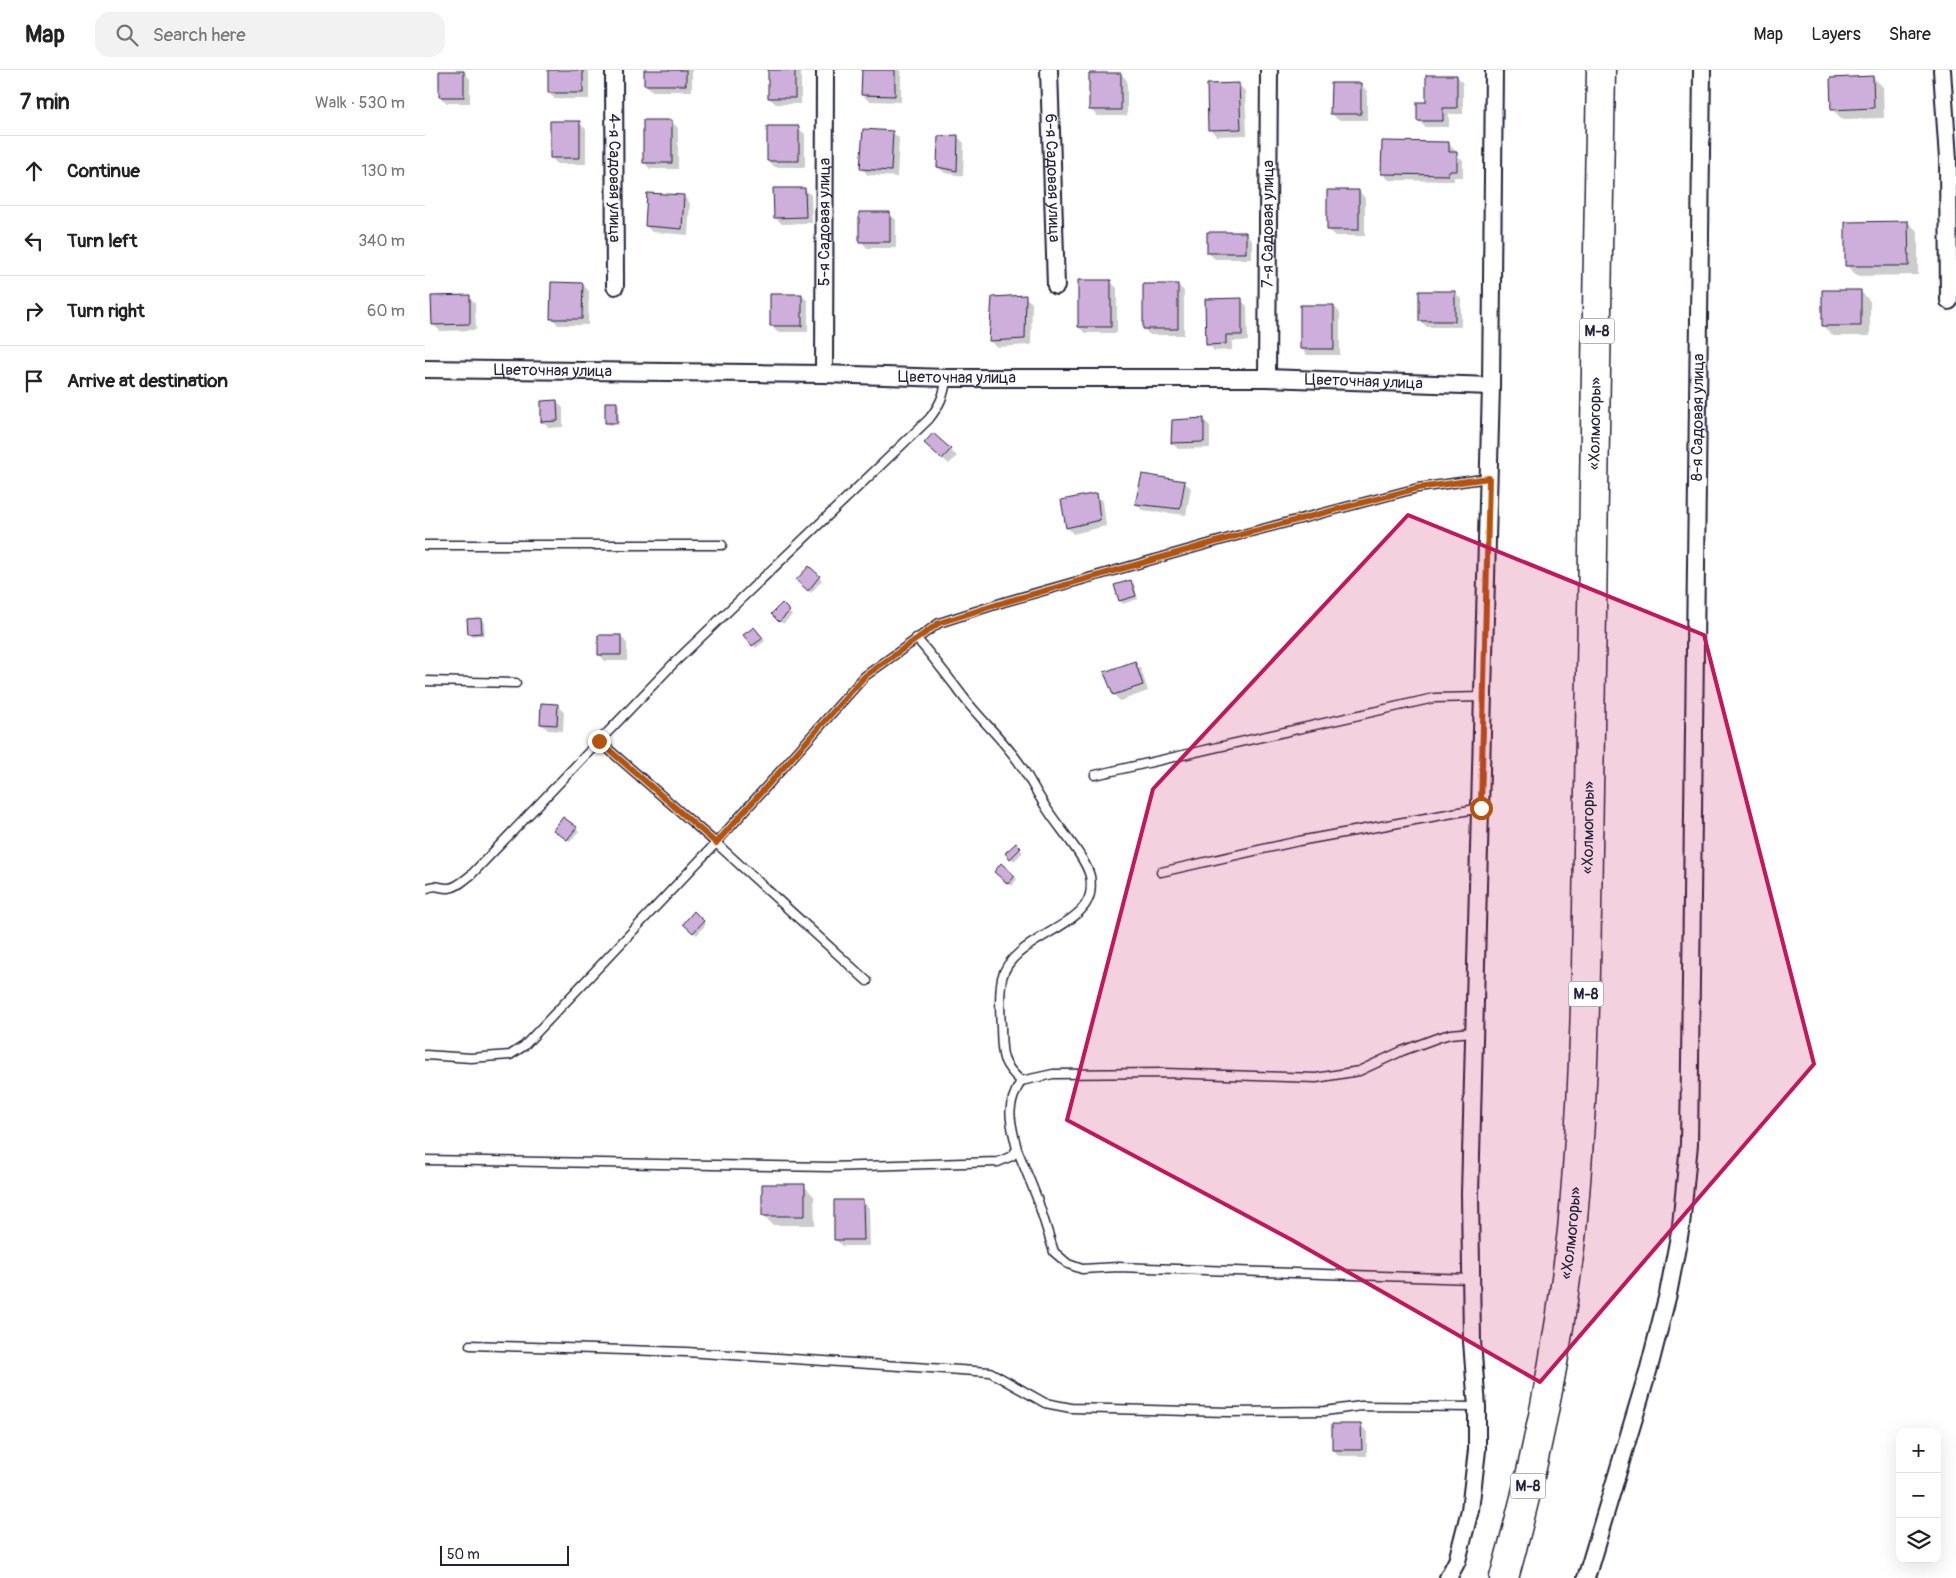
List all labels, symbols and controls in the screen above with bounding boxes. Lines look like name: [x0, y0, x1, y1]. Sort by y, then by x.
search box: [95, 12, 445, 57]
text: Map: [25, 20, 65, 49]
icon: search: [113, 21, 141, 49]
text: Search here: [153, 23, 246, 47]
text: Map: [1754, 23, 1783, 46]
text: Layers: [1811, 23, 1861, 46]
text: Share: [1889, 23, 1931, 46]
text: 7 min: [20, 89, 70, 116]
text: Walk · 530 m: [315, 93, 405, 113]
street label: 6-я Садовая улица: [1040, 113, 1065, 243]
street label: 4-я Садовая улица: [604, 114, 625, 242]
icon: ahead: [20, 157, 48, 185]
street label: 5-я Садовая улица: [814, 158, 835, 286]
text: Continue: [67, 159, 140, 183]
street label: 7-я Садовая улица: [1258, 160, 1278, 288]
text: 130 m: [361, 161, 405, 181]
icon: left: [20, 227, 48, 255]
text: Turn left: [67, 229, 137, 253]
text: 340 m: [358, 231, 405, 251]
icon: right: [20, 297, 48, 325]
text: Turn right: [67, 299, 145, 323]
text: 60 m: [367, 301, 405, 321]
road number: М-8: [1579, 318, 1615, 344]
street label: 8-я Садовая улица: [1687, 353, 1709, 481]
street label: Цветочная улица: [494, 360, 612, 381]
street label: Цветочная улица: [897, 366, 1016, 388]
icon: arrive: [20, 367, 48, 395]
text: Arrive at destination: [67, 369, 228, 393]
street label: Цветочная улица: [1304, 369, 1423, 394]
street label: «Холмогоры»: [1584, 377, 1606, 470]
route end: [588, 730, 611, 753]
street label: «Холмогоры»: [1578, 781, 1599, 874]
route start: [1470, 797, 1493, 820]
road number: М-8: [1569, 982, 1603, 1006]
street label: «Холмогоры»: [1556, 1186, 1586, 1280]
map controls: [1896, 1428, 1941, 1563]
button: +: [1896, 1428, 1941, 1473]
button: −: [1896, 1473, 1941, 1518]
road number: М-8: [1511, 1474, 1545, 1498]
button: layers: [1896, 1518, 1941, 1563]
scale bar: [440, 1543, 569, 1566]
text: 50 m: [447, 1546, 480, 1563]

